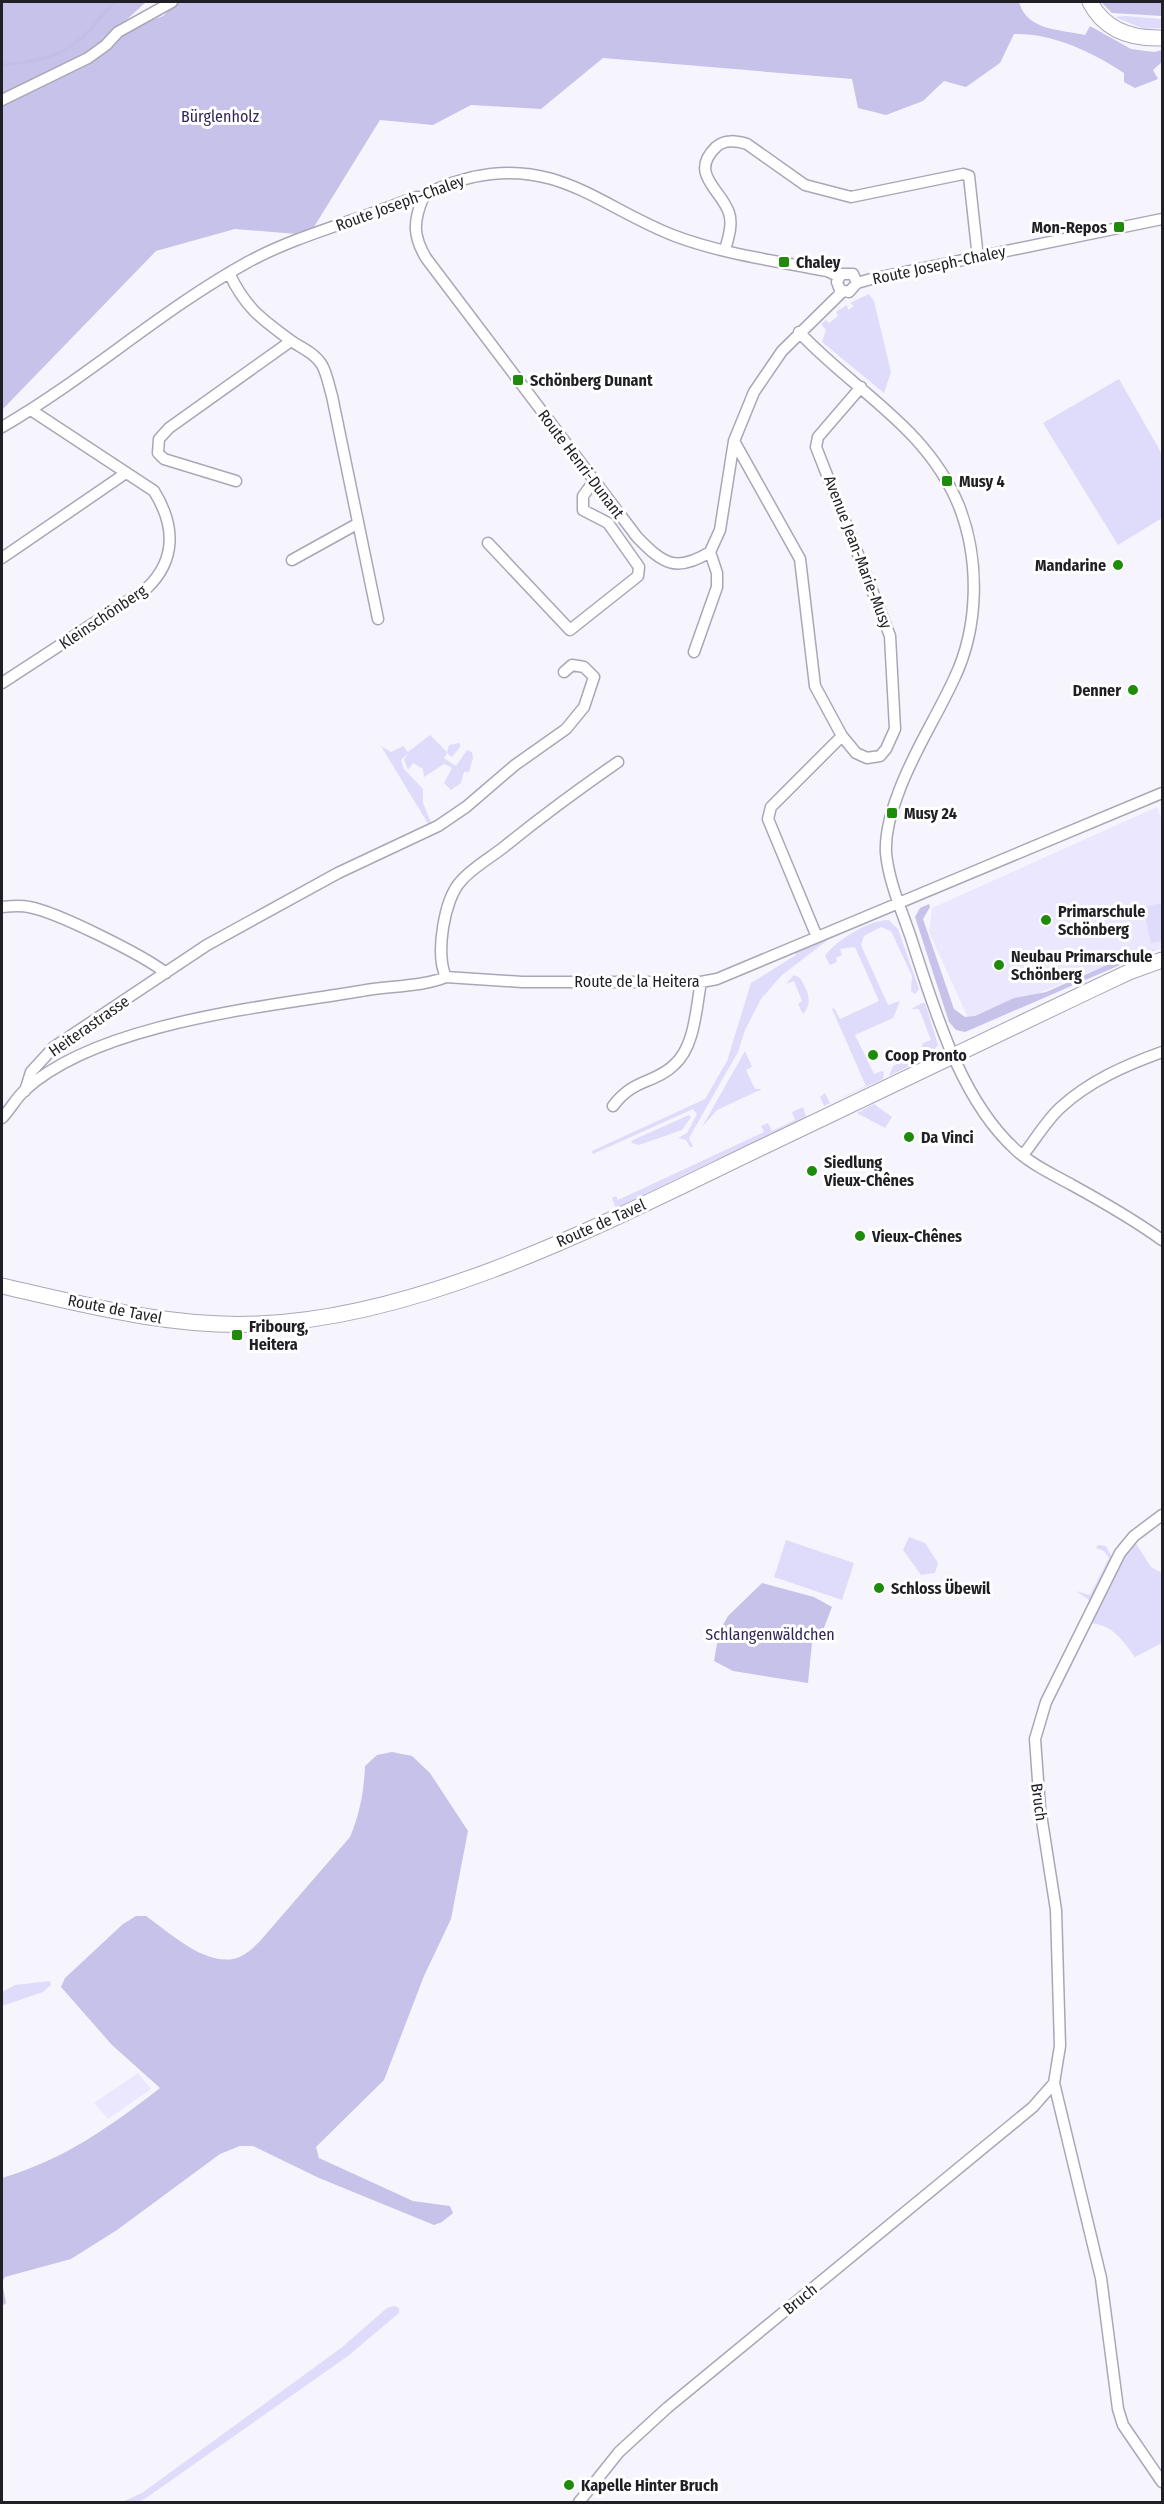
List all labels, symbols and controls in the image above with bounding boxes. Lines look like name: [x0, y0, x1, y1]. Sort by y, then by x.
park label: Bürglenholz: [181, 107, 259, 126]
street label: Route Joseph-Chaley: [333, 171, 468, 235]
place label: Mon-Repos: [1031, 218, 1107, 237]
marker: Mon-Repos: [1112, 220, 1126, 234]
street label: Route Joseph-Chaley: [871, 241, 1008, 288]
place label: Chaley: [796, 253, 841, 272]
marker: Chaley: [777, 255, 791, 269]
place label: Schönberg Dunant: [530, 371, 653, 390]
marker: Schönberg Dunant: [511, 373, 525, 387]
street label: Route Henri-Dunant: [534, 406, 628, 523]
place label: Musy 4: [959, 472, 1005, 491]
street label: Avenue Jean-Marie-Musy: [820, 473, 896, 632]
marker: Musy 4: [940, 474, 954, 488]
place label: Mandarine: [1035, 556, 1106, 575]
marker: Mandarine: [1111, 558, 1125, 572]
street label: Kleinschönberg: [56, 581, 151, 653]
place label: Denner: [1073, 681, 1121, 700]
marker: Denner: [1126, 683, 1140, 697]
place label: Musy 24: [904, 804, 957, 823]
marker: Musy 24: [885, 806, 899, 820]
place label: Primarschule Schönberg: [1058, 902, 1145, 939]
marker: Primarschule Schönberg: [1039, 913, 1053, 927]
place label: Neubau Primarschule Schönberg: [1011, 947, 1152, 984]
marker: Neubau Primarschule Schönberg: [992, 958, 1006, 972]
street label: Route de la Heitera: [574, 972, 700, 991]
street label: Heiterastrasse: [45, 991, 133, 1061]
place label: Coop Pronto: [885, 1046, 967, 1065]
marker: Coop Pronto: [866, 1048, 880, 1062]
place label: Da Vinci: [921, 1128, 974, 1147]
marker: Da Vinci: [902, 1130, 916, 1144]
place label: Siedlung Vieux-Chênes: [823, 1153, 914, 1190]
marker: Siedlung Vieux-Chênes: [805, 1164, 819, 1178]
street label: Route de Tavel: [553, 1195, 649, 1251]
place label: Vieux-Chênes: [871, 1227, 962, 1246]
marker: Vieux-Chênes: [853, 1229, 867, 1243]
street label: Route de Tavel: [66, 1291, 164, 1327]
place label: Fribourg, Heitera: [249, 1317, 309, 1354]
marker: Fribourg, Heitera: [230, 1328, 244, 1342]
place label: Schloss Übewil: [891, 1578, 991, 1598]
marker: Schloss Übewil: [872, 1581, 886, 1595]
park label: Schlangenwäldchen: [705, 1625, 835, 1644]
street label: Bruch: [1027, 1782, 1051, 1822]
street label: Bruch: [779, 2280, 821, 2318]
place label: Kapelle Hinter Bruch: [581, 2476, 718, 2495]
marker: Kapelle Hinter Bruch: [562, 2478, 576, 2492]

